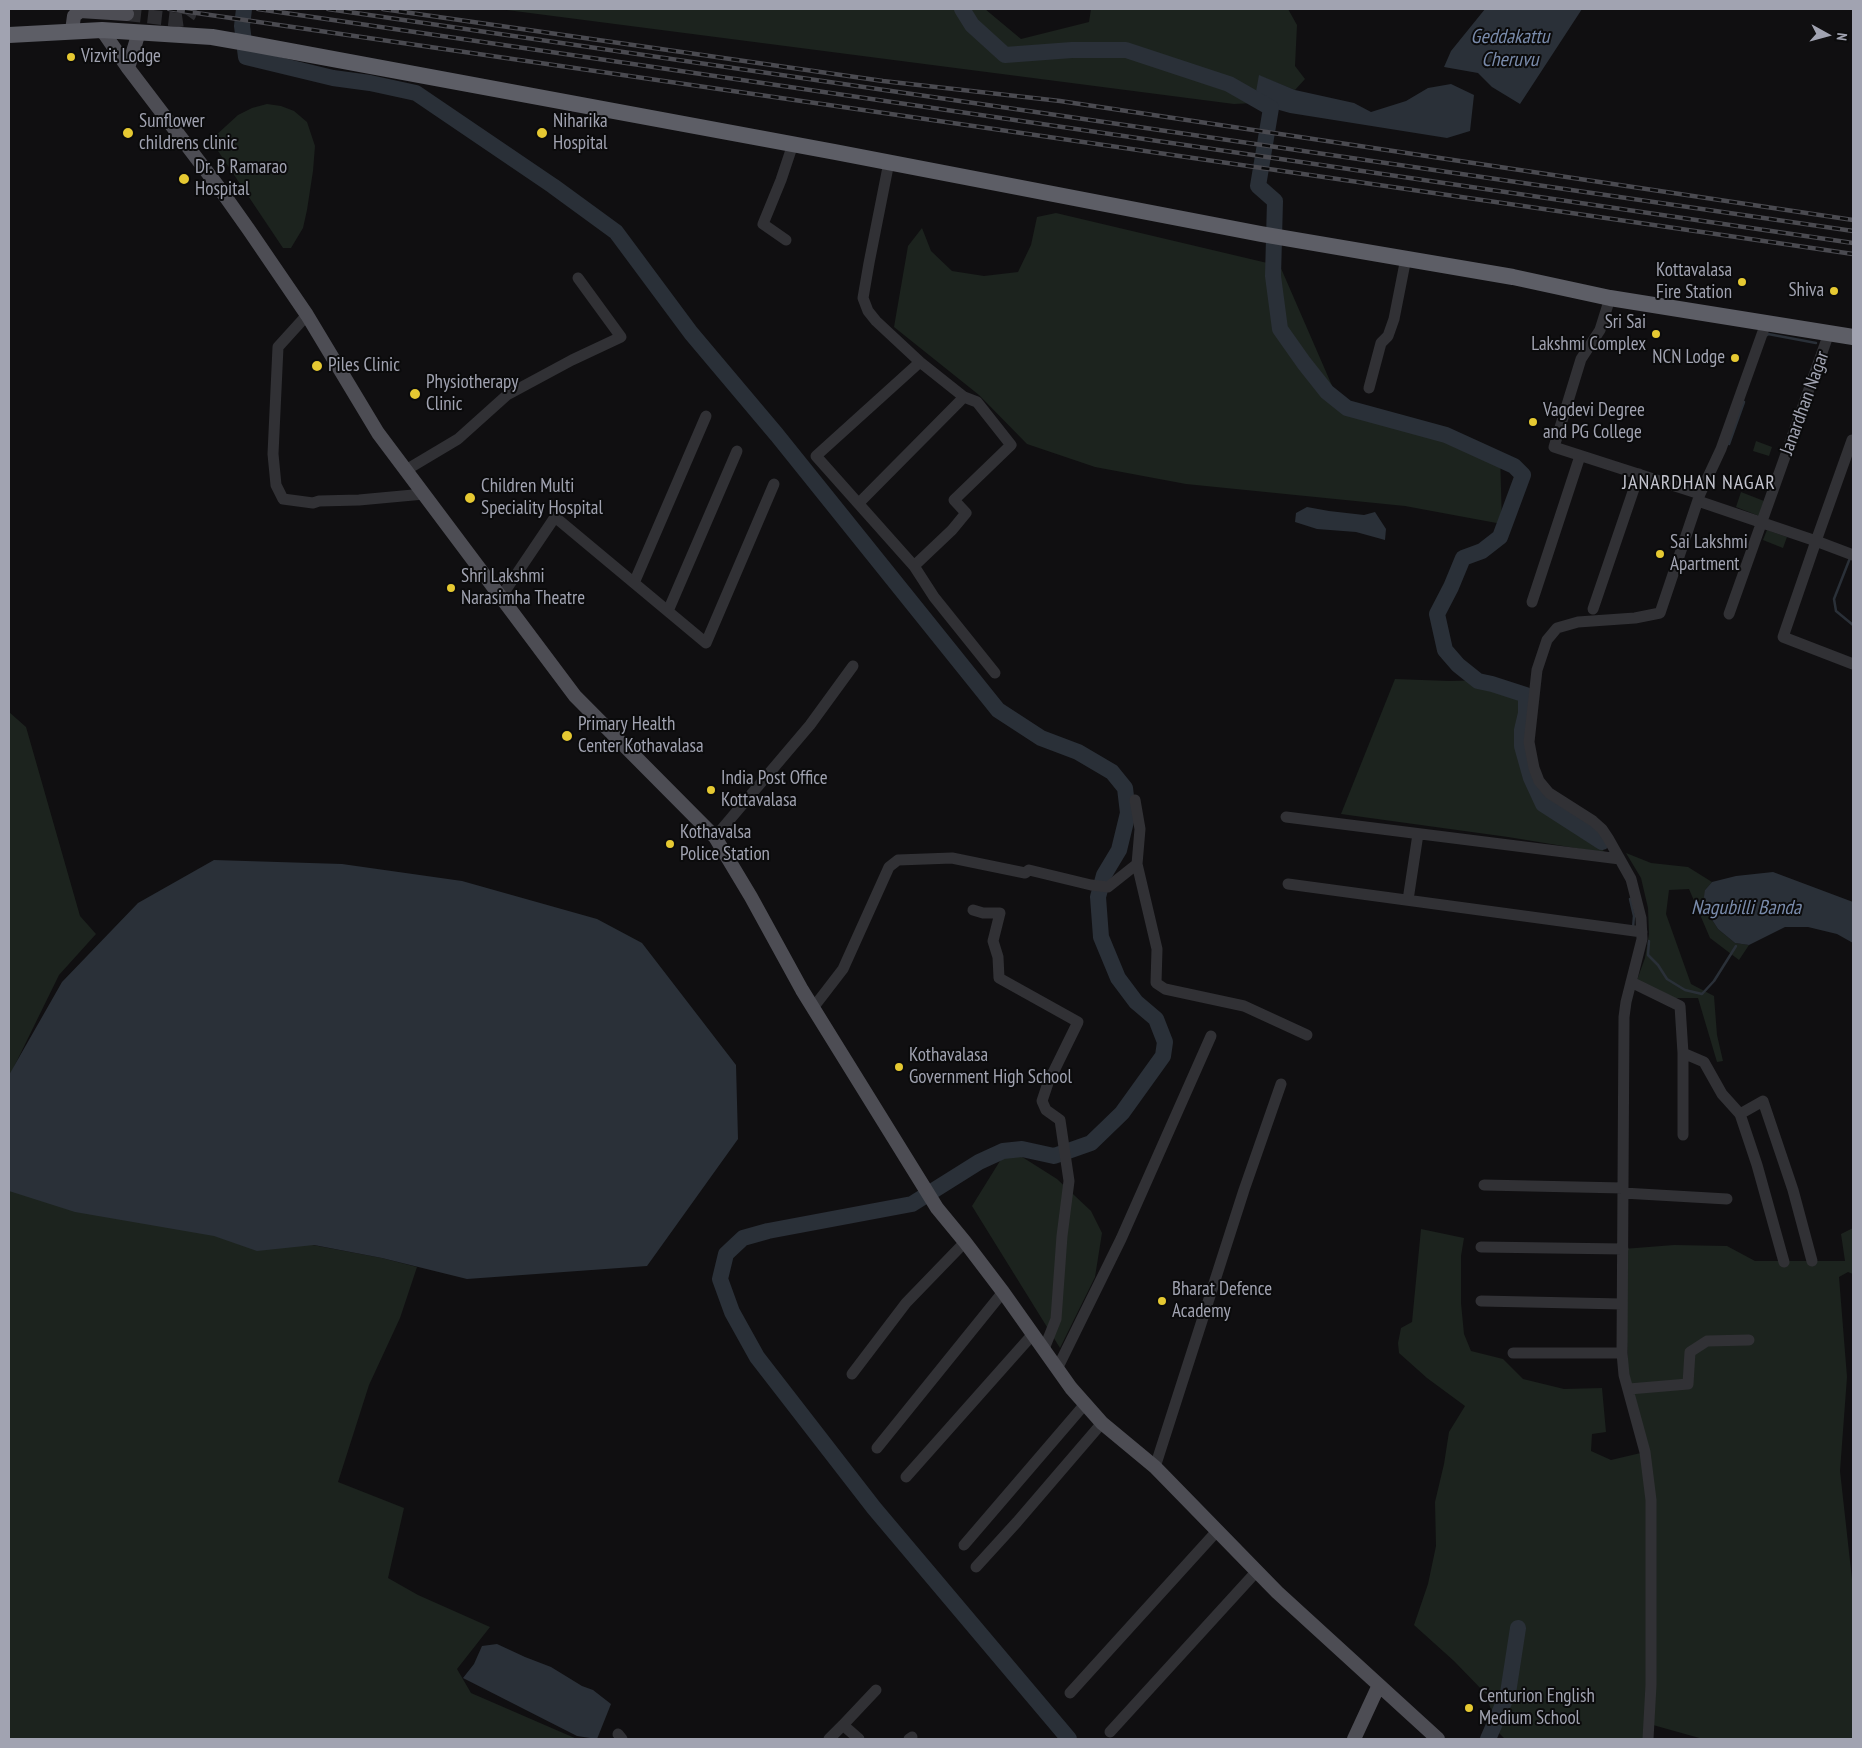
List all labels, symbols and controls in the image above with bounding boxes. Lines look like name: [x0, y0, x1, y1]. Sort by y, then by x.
north arrow: [1802, 10, 1852, 60]
water label: Geddakattu Cheruvu: [1471, 25, 1549, 72]
text: N: [1832, 32, 1851, 42]
place label: Vizvit Lodge: [81, 46, 161, 68]
marker: Vizvit Lodge: [65, 51, 77, 63]
place label: Sunflower childrens clinic: [139, 111, 237, 155]
place label: Niharika Hospital: [553, 111, 608, 155]
marker: Sunflower childrens clinic: [121, 126, 135, 140]
marker: Niharika Hospital: [535, 126, 549, 140]
place label: Dr. B Ramarao Hospital: [195, 157, 287, 201]
marker: Dr. B Ramarao Hospital: [177, 172, 191, 186]
place label: Kottavalasa Fire Station: [1656, 260, 1732, 304]
marker: Kottavalasa Fire Station: [1736, 276, 1748, 288]
place label: Shiva: [1788, 280, 1824, 302]
marker: Shiva: [1828, 285, 1840, 297]
place label: Sri Sai Lakshmi Complex: [1531, 312, 1646, 356]
marker: Sri Sai Lakshmi Complex: [1650, 328, 1662, 340]
place label: NCN Lodge: [1652, 347, 1725, 369]
street label: Janardhan Nagar: [1776, 348, 1834, 458]
marker: NCN Lodge: [1729, 352, 1741, 364]
place label: Piles Clinic: [328, 355, 400, 377]
marker: Piles Clinic: [310, 359, 324, 373]
place label: Physiotherapy Clinic: [426, 372, 518, 416]
marker: Physiotherapy Clinic: [408, 387, 422, 401]
place label: Vagdevi Degree and PG College: [1543, 400, 1645, 444]
marker: Vagdevi Degree and PG College: [1527, 416, 1539, 428]
district label: JANARDHAN NAGAR: [1620, 471, 1778, 495]
place label: Children Multi Speciality Hospital: [481, 476, 603, 520]
marker: Children Multi Speciality Hospital: [463, 491, 477, 505]
place label: Sai Lakshmi Apartment: [1670, 532, 1748, 576]
marker: Sai Lakshmi Apartment: [1654, 548, 1666, 560]
place label: Shri Lakshmi Narasimha Theatre: [461, 566, 585, 610]
marker: Shri Lakshmi Narasimha Theatre: [445, 582, 457, 594]
place label: Primary Health Center Kothavalasa: [578, 714, 704, 758]
marker: Primary Health Center Kothavalasa: [560, 729, 574, 743]
place label: India Post Office Kottavalasa: [721, 768, 828, 812]
marker: India Post Office Kottavalasa: [705, 784, 717, 796]
place label: Kothavalsa Police Station: [680, 822, 770, 866]
marker: Kothavalsa Police Station: [664, 838, 676, 850]
water label: Nagubilli Banda: [1691, 896, 1801, 920]
place label: Kothavalasa Government High School: [909, 1045, 1072, 1089]
marker: Kothavalasa Government High School: [893, 1061, 905, 1073]
place label: Bharat Defence Academy: [1172, 1279, 1272, 1323]
marker: Bharat Defence Academy: [1156, 1295, 1168, 1307]
place label: Centurion English Medium School: [1479, 1686, 1595, 1730]
marker: Centurion English Medium School: [1463, 1702, 1475, 1714]

